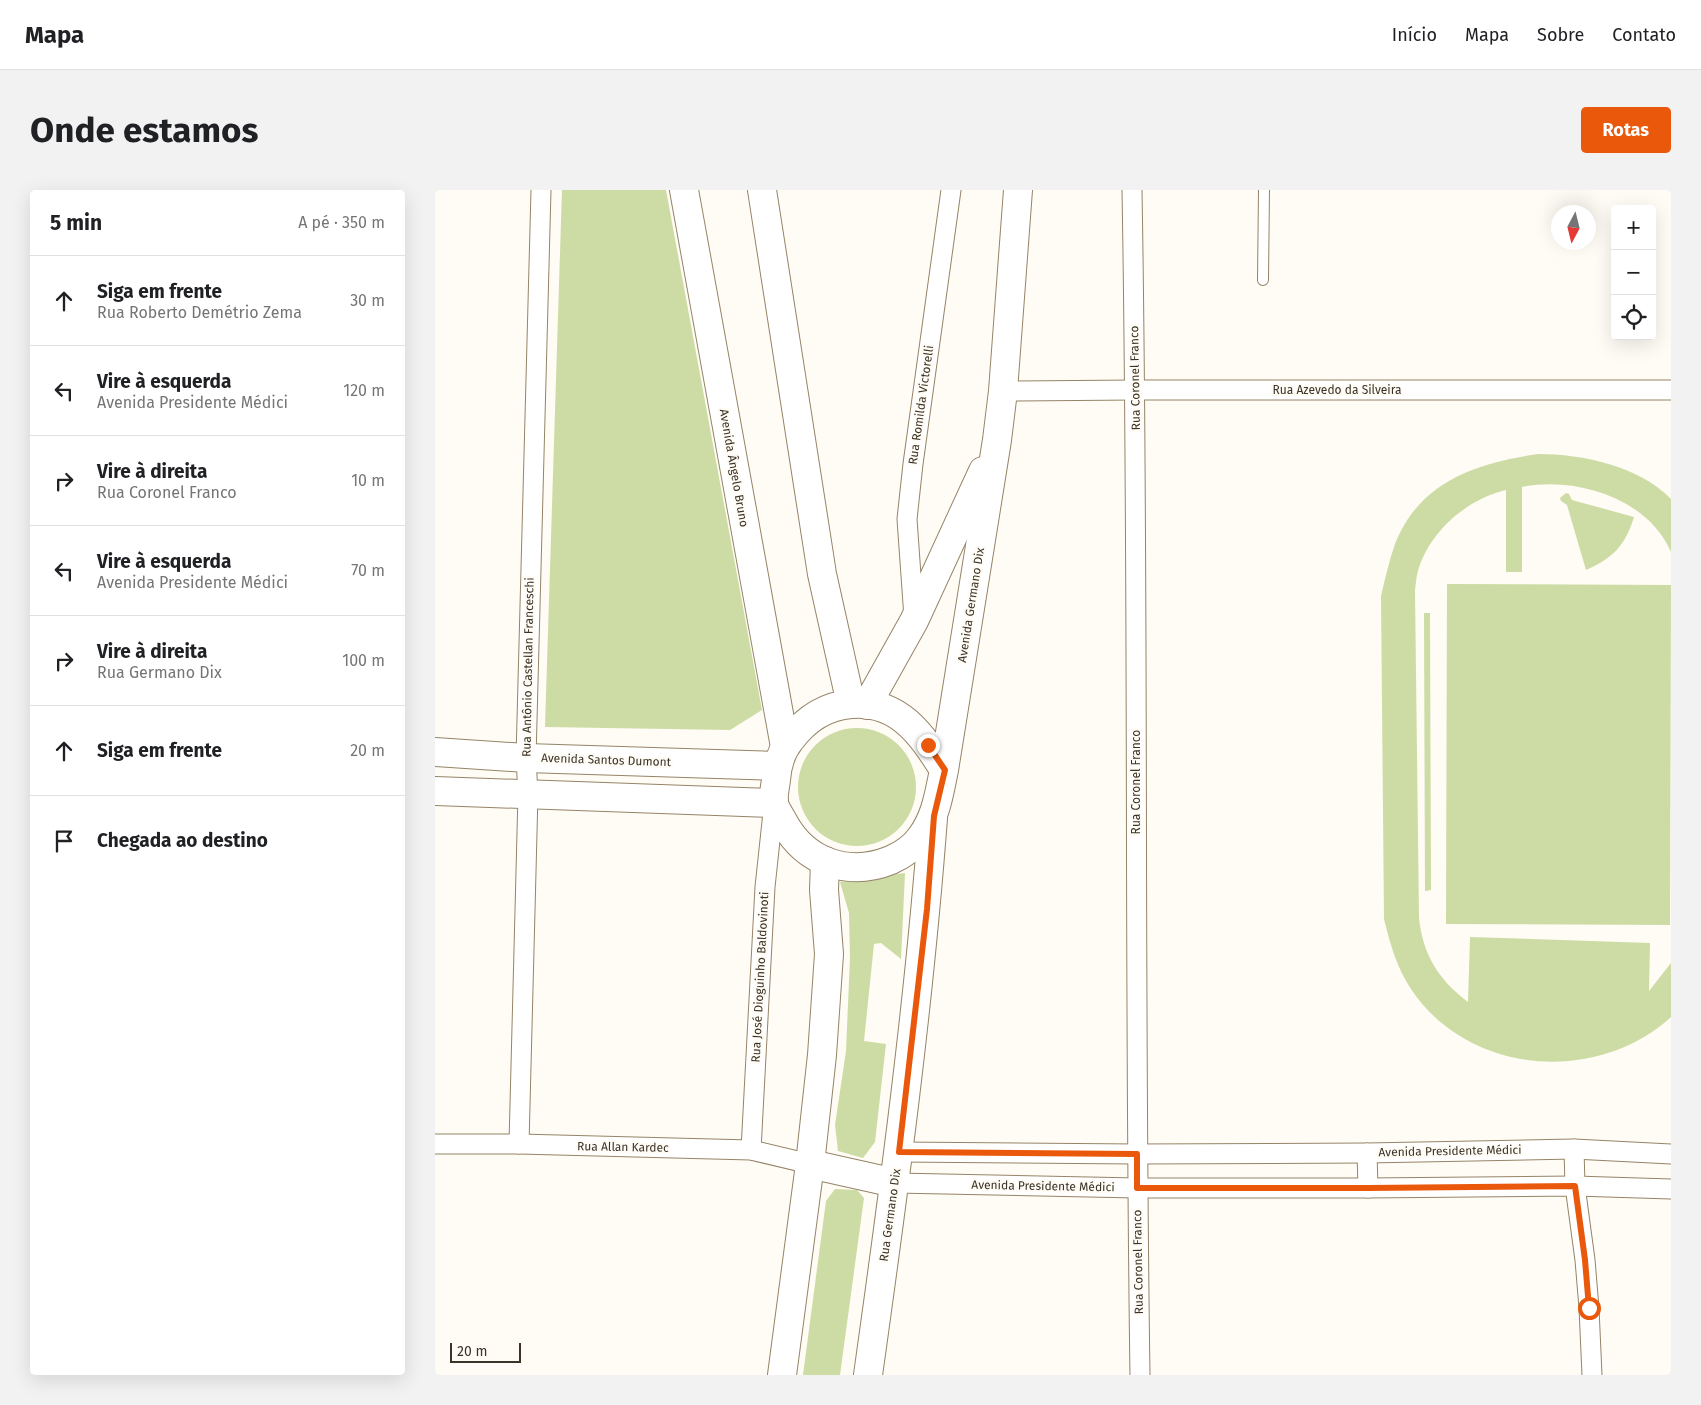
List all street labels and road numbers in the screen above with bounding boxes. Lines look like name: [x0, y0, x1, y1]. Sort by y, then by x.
street label: Rua Coronel Franco: [1127, 326, 1143, 430]
street label: Rua Romilda Victorelli: [906, 344, 936, 466]
street label: Rua Azevedo da Silveira: [1273, 383, 1401, 397]
street label: Avenida Ângelo Bruno: [717, 408, 752, 528]
street label: Avenida Germano Dix: [955, 546, 987, 664]
street label: Rua Antônio Castellan Franceschi: [519, 577, 537, 757]
street label: Rua Coronel Franco: [1129, 730, 1143, 834]
street label: Avenida Santos Dumont: [541, 751, 672, 769]
street label: Rua José Dioguinho Baldovinoti: [749, 891, 771, 1063]
street label: Rua Allan Kardec: [577, 1139, 669, 1155]
street label: Avenida Presidente Médici: [1378, 1143, 1522, 1159]
street label: Rua Germano Dix: [877, 1167, 903, 1262]
street label: Avenida Presidente Médici: [971, 1178, 1115, 1194]
street label: Rua Coronel Franco: [1130, 1210, 1146, 1314]

